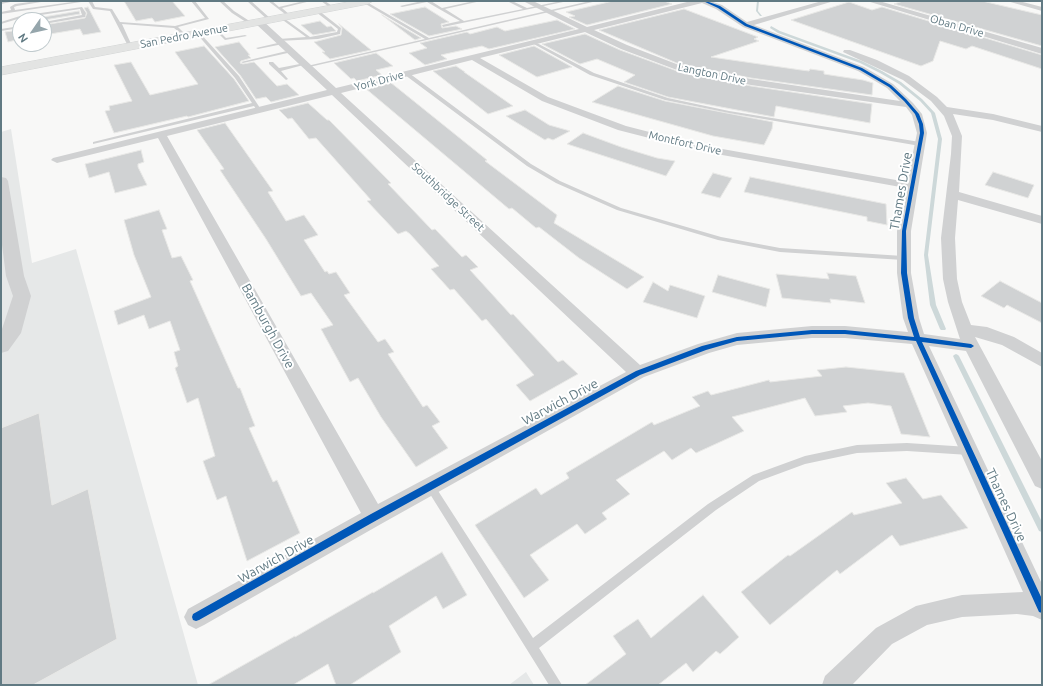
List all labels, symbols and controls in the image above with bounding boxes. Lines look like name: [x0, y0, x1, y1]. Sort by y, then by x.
north arrow: [12, 12, 52, 52]
street label: Oban Drive: [929, 12, 985, 40]
street label: San Pedro Avenue: [139, 21, 229, 51]
text: N: [16, 31, 30, 45]
street label: Langton Drive: [677, 60, 747, 88]
street label: York Drive: [353, 68, 405, 94]
street label: Montfort Drive: [647, 128, 723, 158]
street label: Thames Drive: [886, 151, 916, 231]
street label: Southbridge Street: [409, 160, 487, 234]
street label: Bamburgh Drive: [238, 281, 298, 371]
street label: Warwich Drive: [519, 375, 601, 429]
street label: Thames Drive: [982, 466, 1030, 544]
street label: Warwich Drive: [235, 532, 317, 586]

